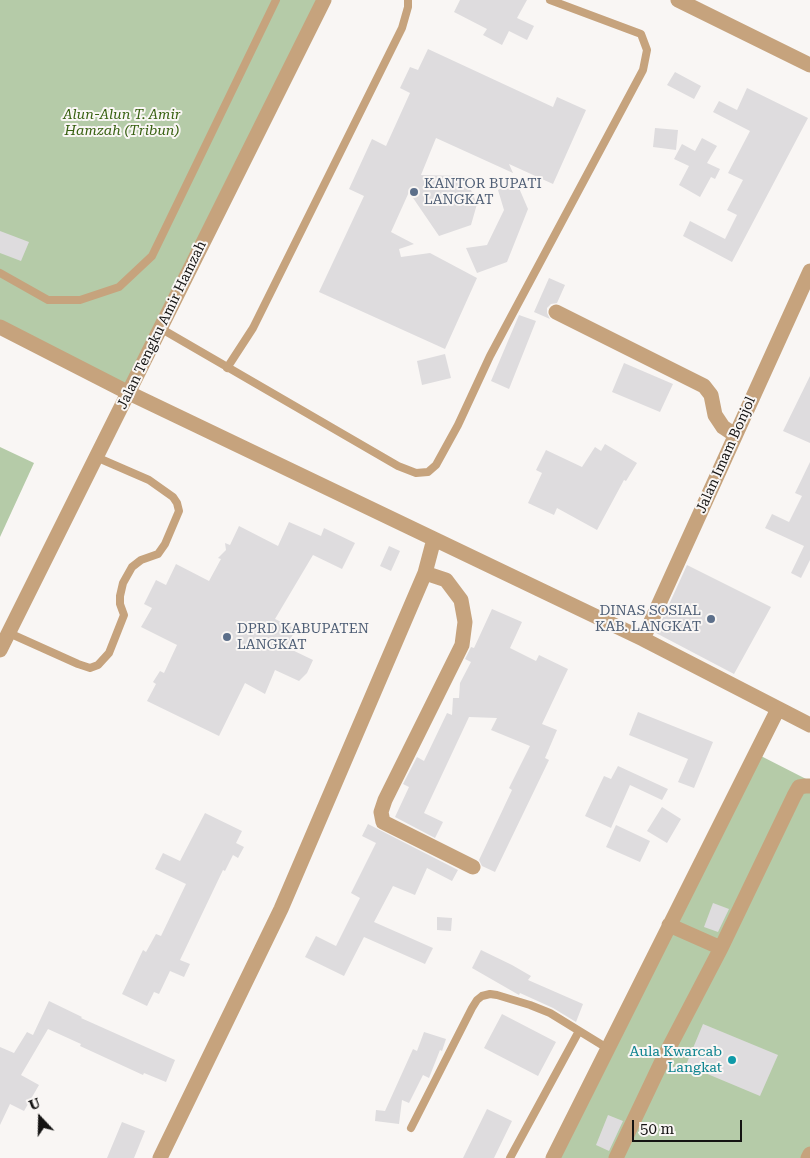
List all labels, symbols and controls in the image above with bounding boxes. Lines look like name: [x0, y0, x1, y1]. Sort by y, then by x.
park label: Alun-Alun T. Amir Hamzah (Tribun): [63, 107, 181, 140]
place label: KANTOR BUPATI LANGKAT: [424, 176, 542, 208]
marker: KANTOR BUPATI LANGKAT: [408, 186, 420, 198]
street label: Jalan Tengku Amir Hamzah: [114, 238, 210, 412]
street label: Jalan Imam Bonjol: [693, 394, 759, 516]
place label: DINAS SOSIAL KAB. LANGKAT: [595, 603, 701, 636]
marker: DINAS SOSIAL KAB. LANGKAT: [705, 613, 717, 625]
place label: DPRD KABUPATEN LANGKAT: [237, 621, 369, 654]
marker: DPRD KABUPATEN LANGKAT: [221, 631, 233, 643]
place label: Aula Kwarcab Langkat: [630, 1044, 722, 1076]
marker: Aula Kwarcab Langkat: [726, 1054, 738, 1066]
north arrow: [15, 1093, 65, 1143]
text: U: [27, 1095, 43, 1113]
scale bar: [635, 1110, 745, 1142]
text: 50 m: [640, 1120, 674, 1138]

